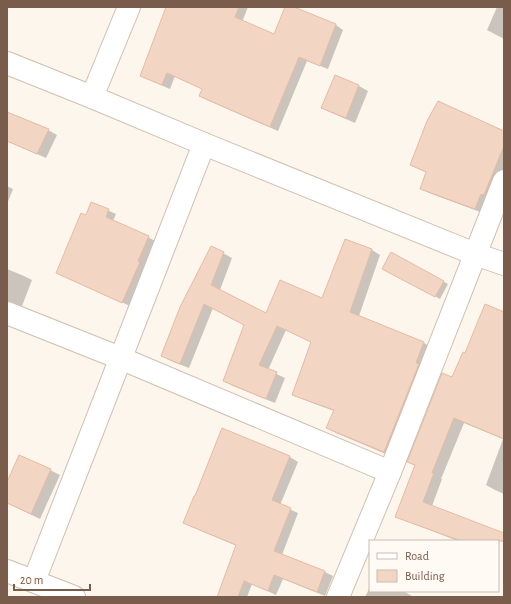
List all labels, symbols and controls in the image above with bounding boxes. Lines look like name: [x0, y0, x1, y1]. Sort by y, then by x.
legend: [369, 540, 499, 592]
text: Road: [405, 550, 429, 562]
scale bar: [14, 566, 90, 592]
text: Building: [405, 570, 445, 582]
text: 20 m: [20, 574, 43, 586]

